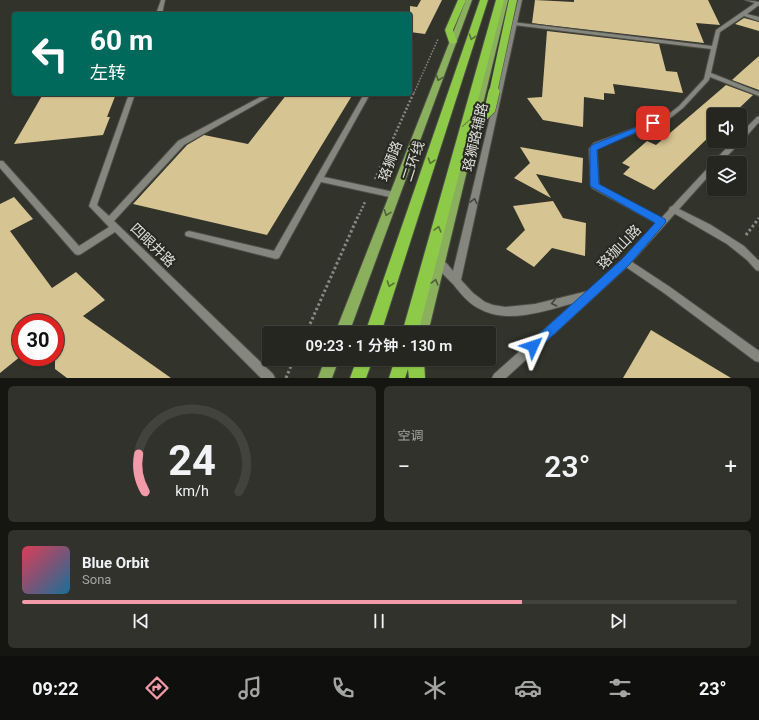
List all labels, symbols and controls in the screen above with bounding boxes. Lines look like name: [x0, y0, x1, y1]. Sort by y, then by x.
text: 60 m: [90, 24, 153, 57]
icon: left: [24, 28, 76, 80]
one-way arrow: [468, 33, 477, 40]
text: 左转: [90, 62, 126, 83]
one-way arrow: [435, 75, 443, 82]
street label: 珞狮路辅路: [459, 101, 491, 173]
pin: [636, 106, 670, 140]
map controls: [707, 108, 747, 196]
button: sound: [707, 108, 747, 148]
icon: arrive: [642, 112, 664, 134]
street label: 珞狮路: [375, 139, 405, 183]
street label: 二环线: [399, 139, 427, 183]
button: layers: [707, 156, 747, 196]
one-way arrow: [427, 157, 436, 164]
one-way arrow: [469, 198, 478, 205]
one-way arrow: [384, 209, 392, 216]
street label: 四眼井路: [127, 220, 179, 270]
street label: 珞珈山路: [594, 221, 644, 273]
one-way arrow: [433, 226, 442, 233]
one-way arrow: [430, 279, 439, 286]
one-way arrow: [386, 280, 395, 287]
one-way arrow: [551, 298, 558, 307]
speed limit sign: 30: [12, 314, 64, 366]
position arrow: [512, 325, 554, 367]
text: 09:23 · 1 分钟 · 130 m: [306, 337, 452, 355]
text: 空调: [398, 428, 424, 443]
text: 24: [168, 436, 216, 485]
text: 23°: [544, 449, 590, 484]
text: −: [398, 454, 410, 479]
text: +: [725, 454, 737, 479]
text: km/h: [175, 483, 209, 499]
text: Blue Orbit: [82, 554, 149, 572]
text: Sona: [82, 572, 111, 587]
icon: previous: [130, 610, 152, 632]
icon: pause: [368, 610, 390, 632]
icon: next: [607, 610, 629, 632]
icon: directions: [143, 674, 171, 702]
icon: music: [236, 674, 264, 702]
icon: phone: [329, 674, 357, 702]
icon: climate: [421, 674, 449, 702]
icon: car: [514, 674, 542, 702]
icon: filters: [606, 674, 634, 702]
text: 09:22: [32, 678, 79, 699]
text: 23°: [699, 678, 727, 699]

